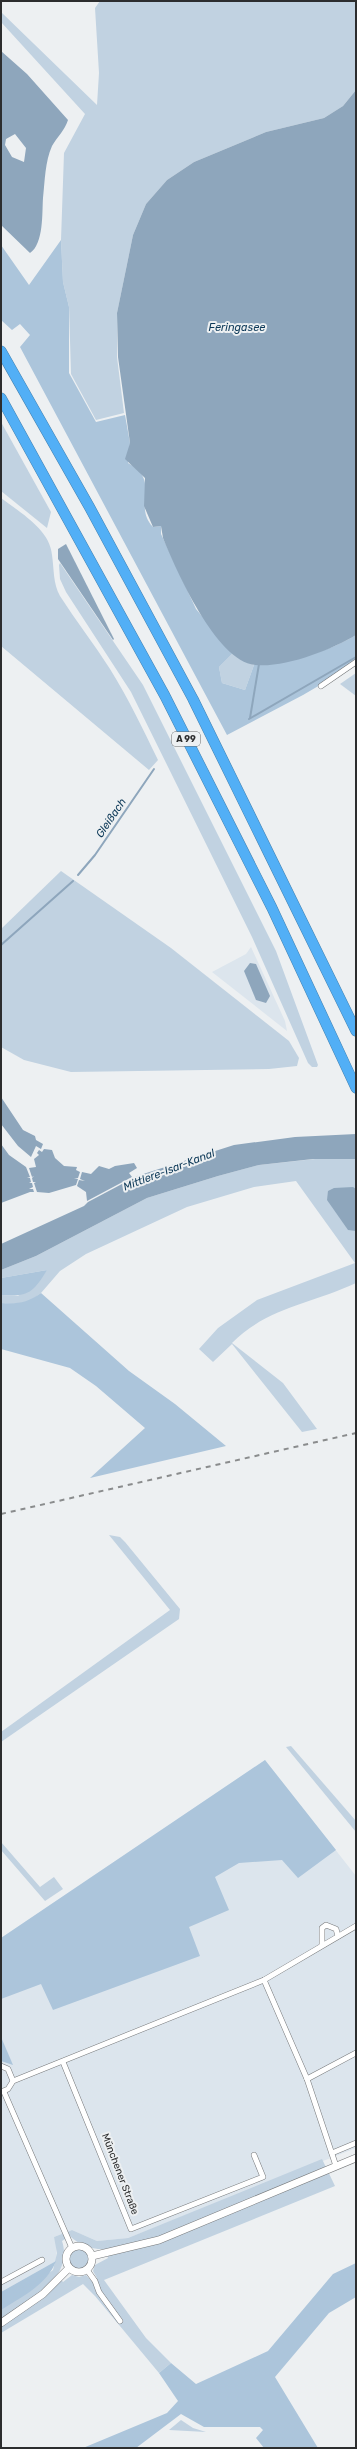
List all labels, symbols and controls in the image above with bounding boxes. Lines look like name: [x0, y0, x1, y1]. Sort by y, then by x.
water label: Feringasee: [209, 321, 265, 334]
road number: A 99: [172, 732, 200, 746]
water label: Gleißach: [93, 796, 129, 840]
water label: Mittlere-Isar-Kanal: [121, 1146, 217, 1193]
street label: Münchener Straße: [99, 2132, 141, 2217]

